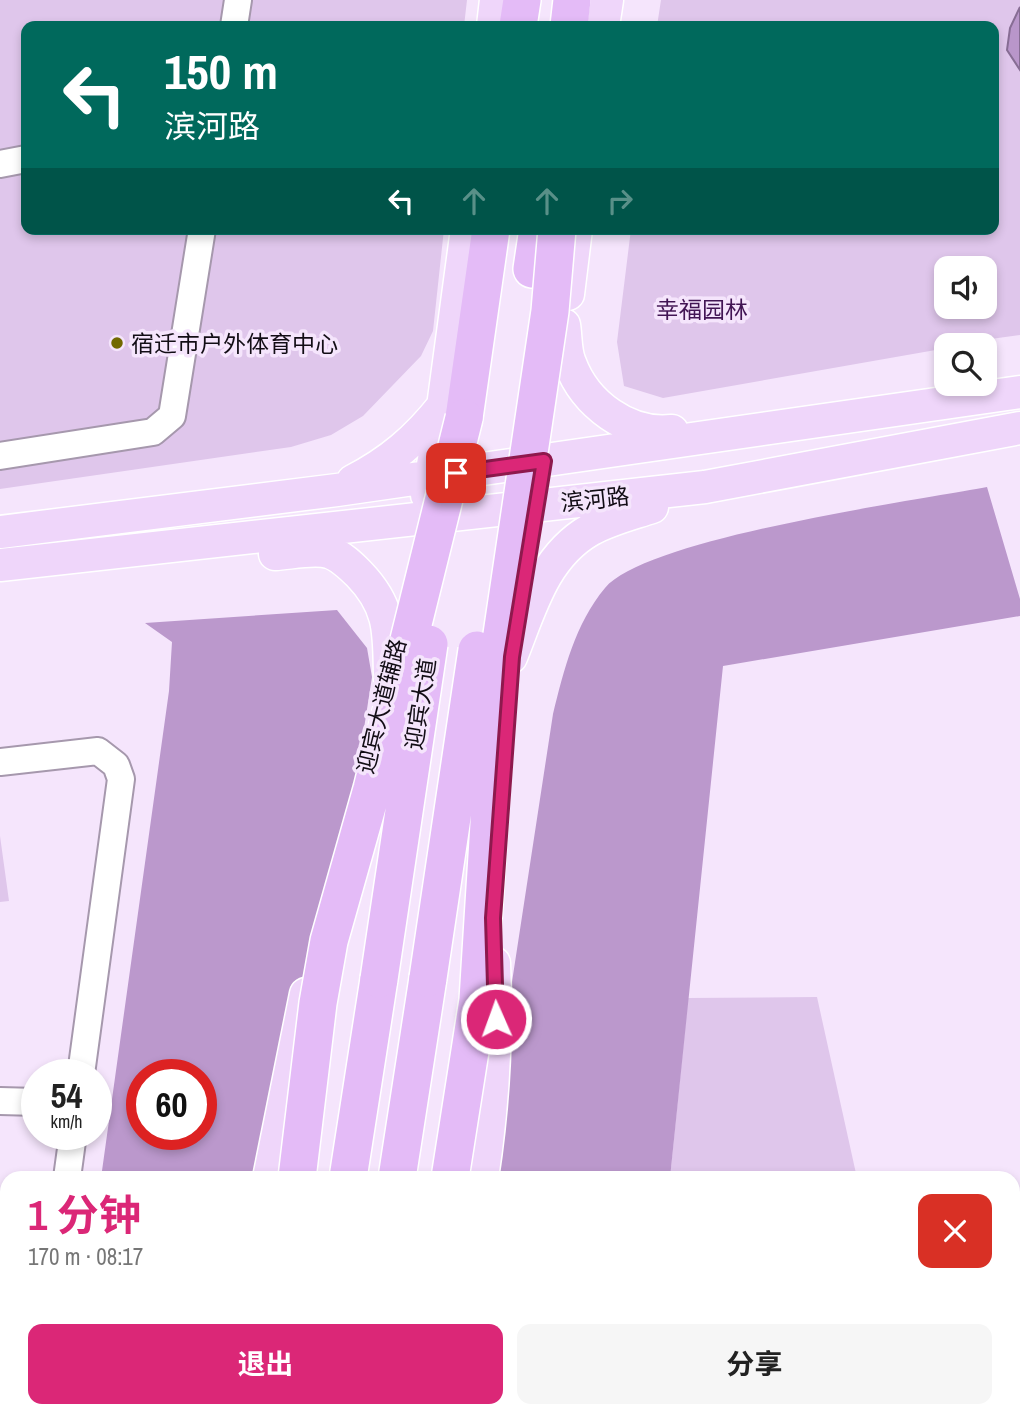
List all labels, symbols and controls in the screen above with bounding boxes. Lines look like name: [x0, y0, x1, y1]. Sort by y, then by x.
text: 150 m: [164, 38, 278, 104]
icon: left: [49, 49, 140, 140]
text: 滨河路: [164, 105, 260, 148]
icon: left: [382, 182, 420, 220]
icon: ahead: [455, 182, 493, 220]
icon: ahead: [528, 182, 566, 220]
icon: right: [601, 182, 639, 220]
map controls: [934, 256, 997, 396]
button: sound: [934, 256, 997, 319]
park label: 幸福园林: [656, 294, 748, 325]
place label: 宿迁市户外体育中心: [131, 328, 338, 359]
button: search: [934, 333, 997, 396]
marker: 宿迁市户外体育中心: [109, 335, 125, 351]
pin: [426, 443, 486, 503]
icon: arrive: [437, 454, 475, 492]
street label: 滨河路: [559, 480, 631, 518]
street label: 迎宾大道辅路: [349, 635, 413, 777]
street label: 迎宾大道: [397, 656, 443, 752]
position arrow: [459, 982, 533, 1056]
speed limit sign: 60: [126, 1059, 217, 1150]
text: 54: [51, 1072, 82, 1119]
text: km/h: [51, 1109, 83, 1134]
text: 1 分钟: [28, 1187, 141, 1243]
button: close: [918, 1194, 992, 1268]
text: 170 m · 08:17: [28, 1241, 143, 1272]
button: 退出: [28, 1324, 503, 1404]
button: 分享: [517, 1324, 992, 1404]

